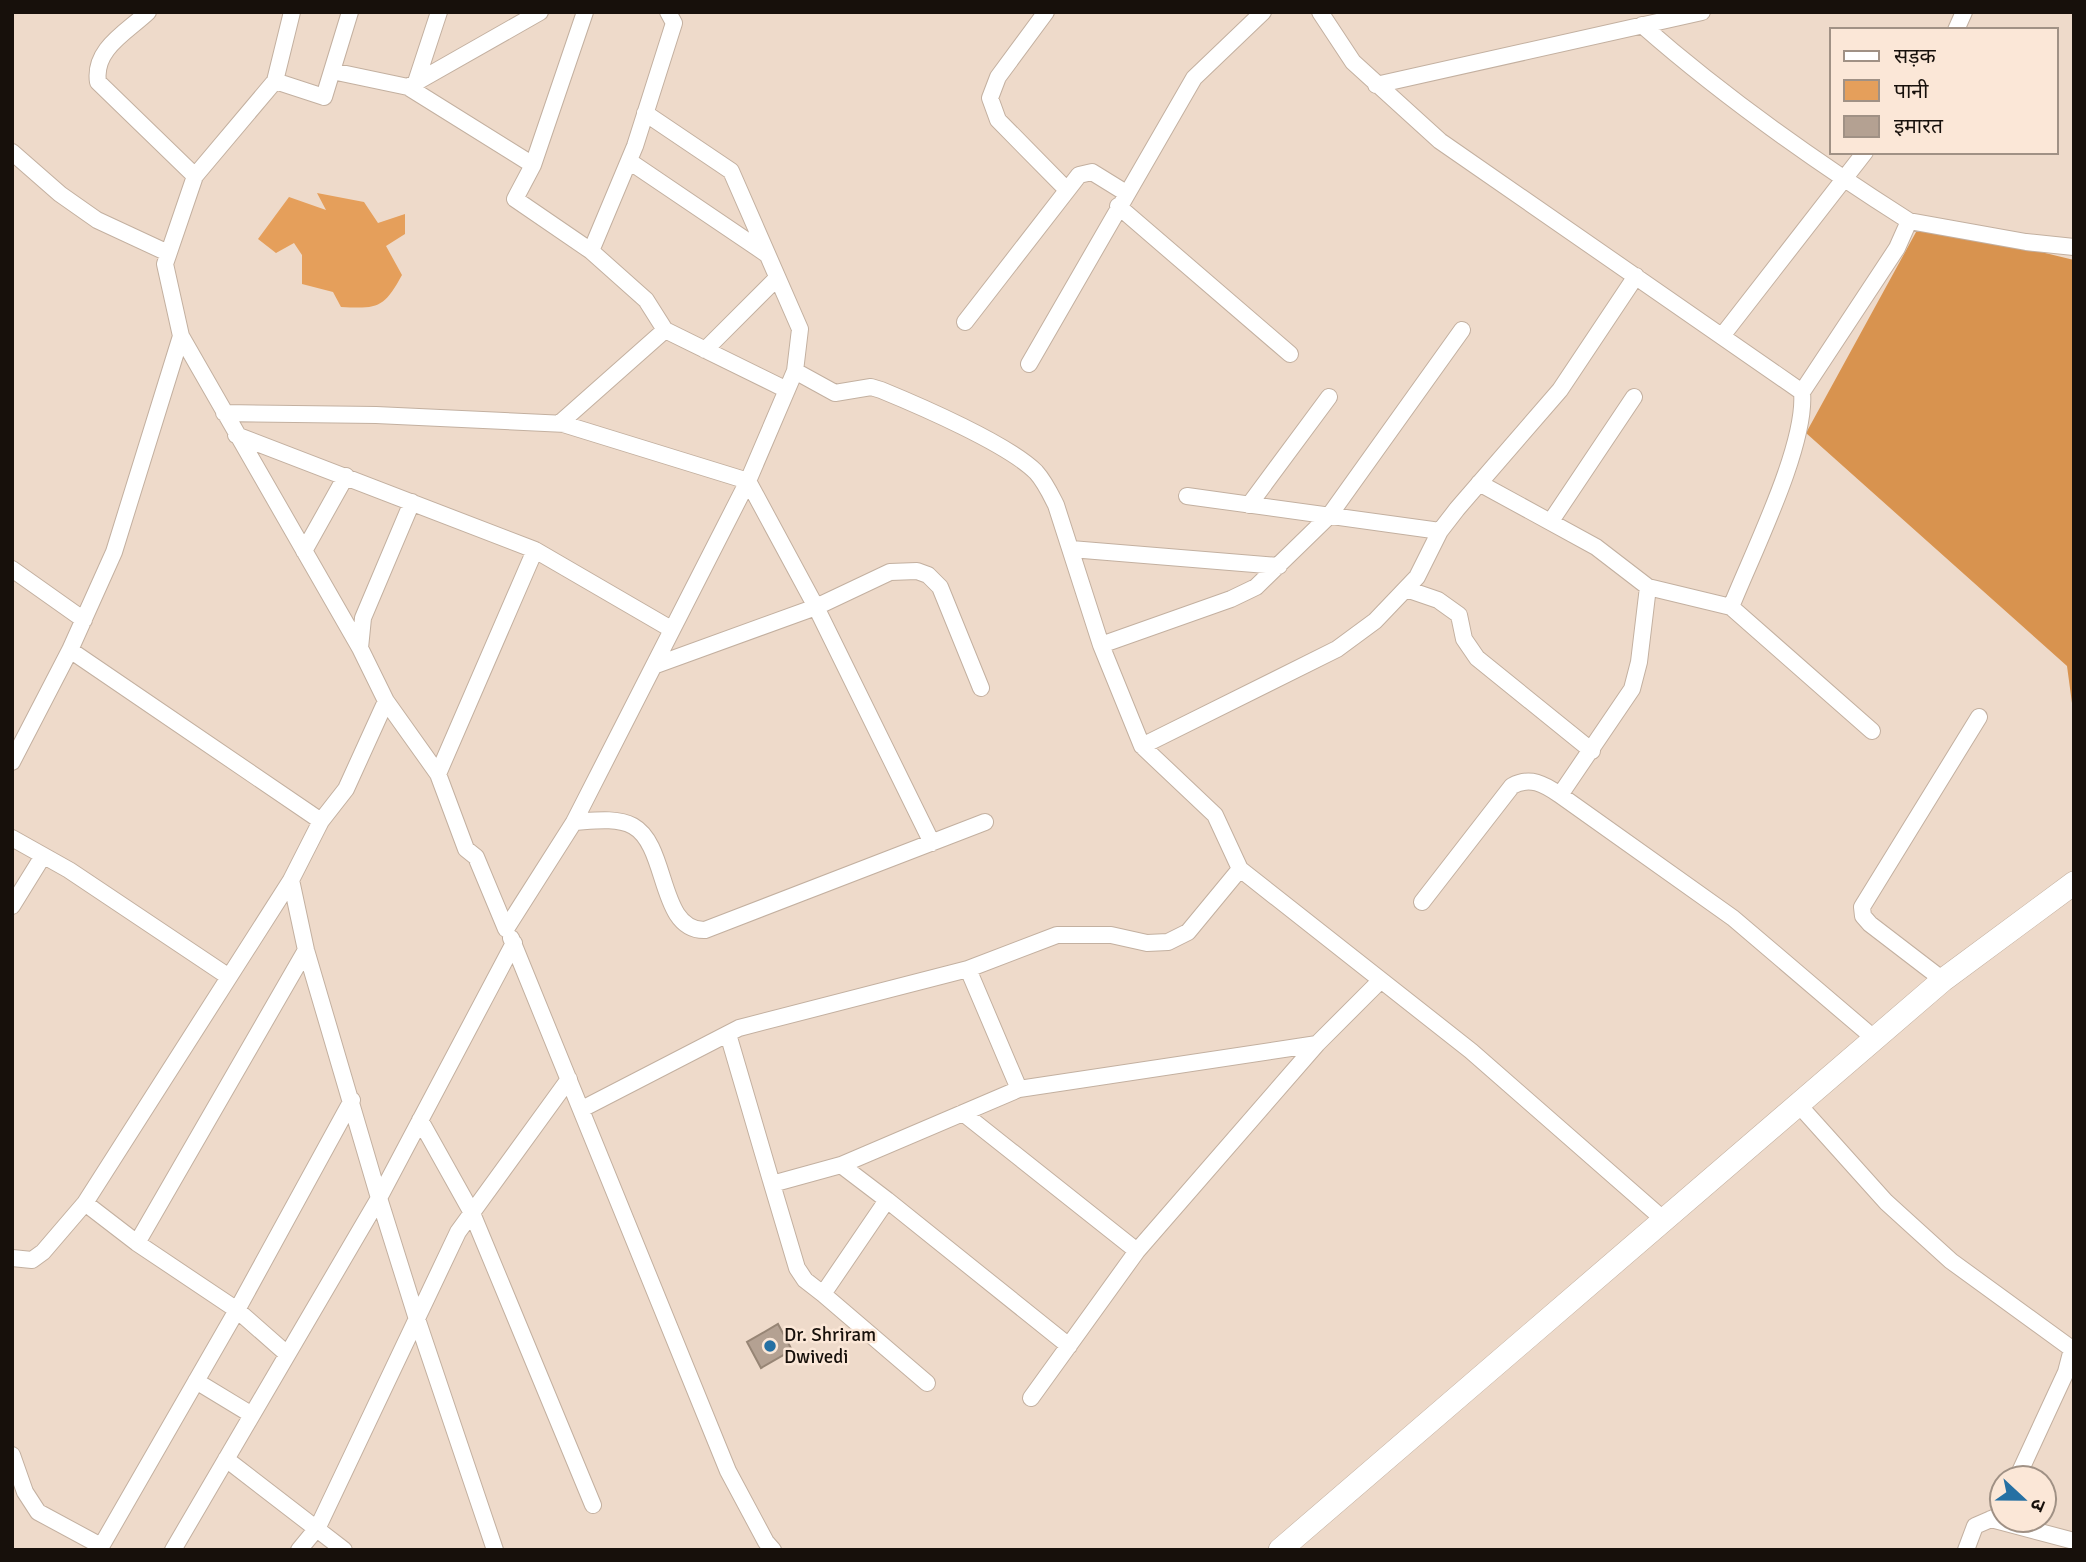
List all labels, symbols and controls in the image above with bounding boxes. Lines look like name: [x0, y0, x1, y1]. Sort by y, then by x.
legend: [1830, 28, 2058, 154]
text: सड़क: [1894, 43, 1936, 69]
text: पानी: [1894, 78, 1929, 104]
text: इमारत: [1894, 113, 1944, 139]
place label: Dr. Shriram Dwivedi: [784, 1323, 876, 1369]
marker: Dr. Shriram Dwivedi: [762, 1338, 778, 1354]
north arrow: [1988, 1464, 2058, 1534]
text: उ: [2024, 1495, 2051, 1515]

